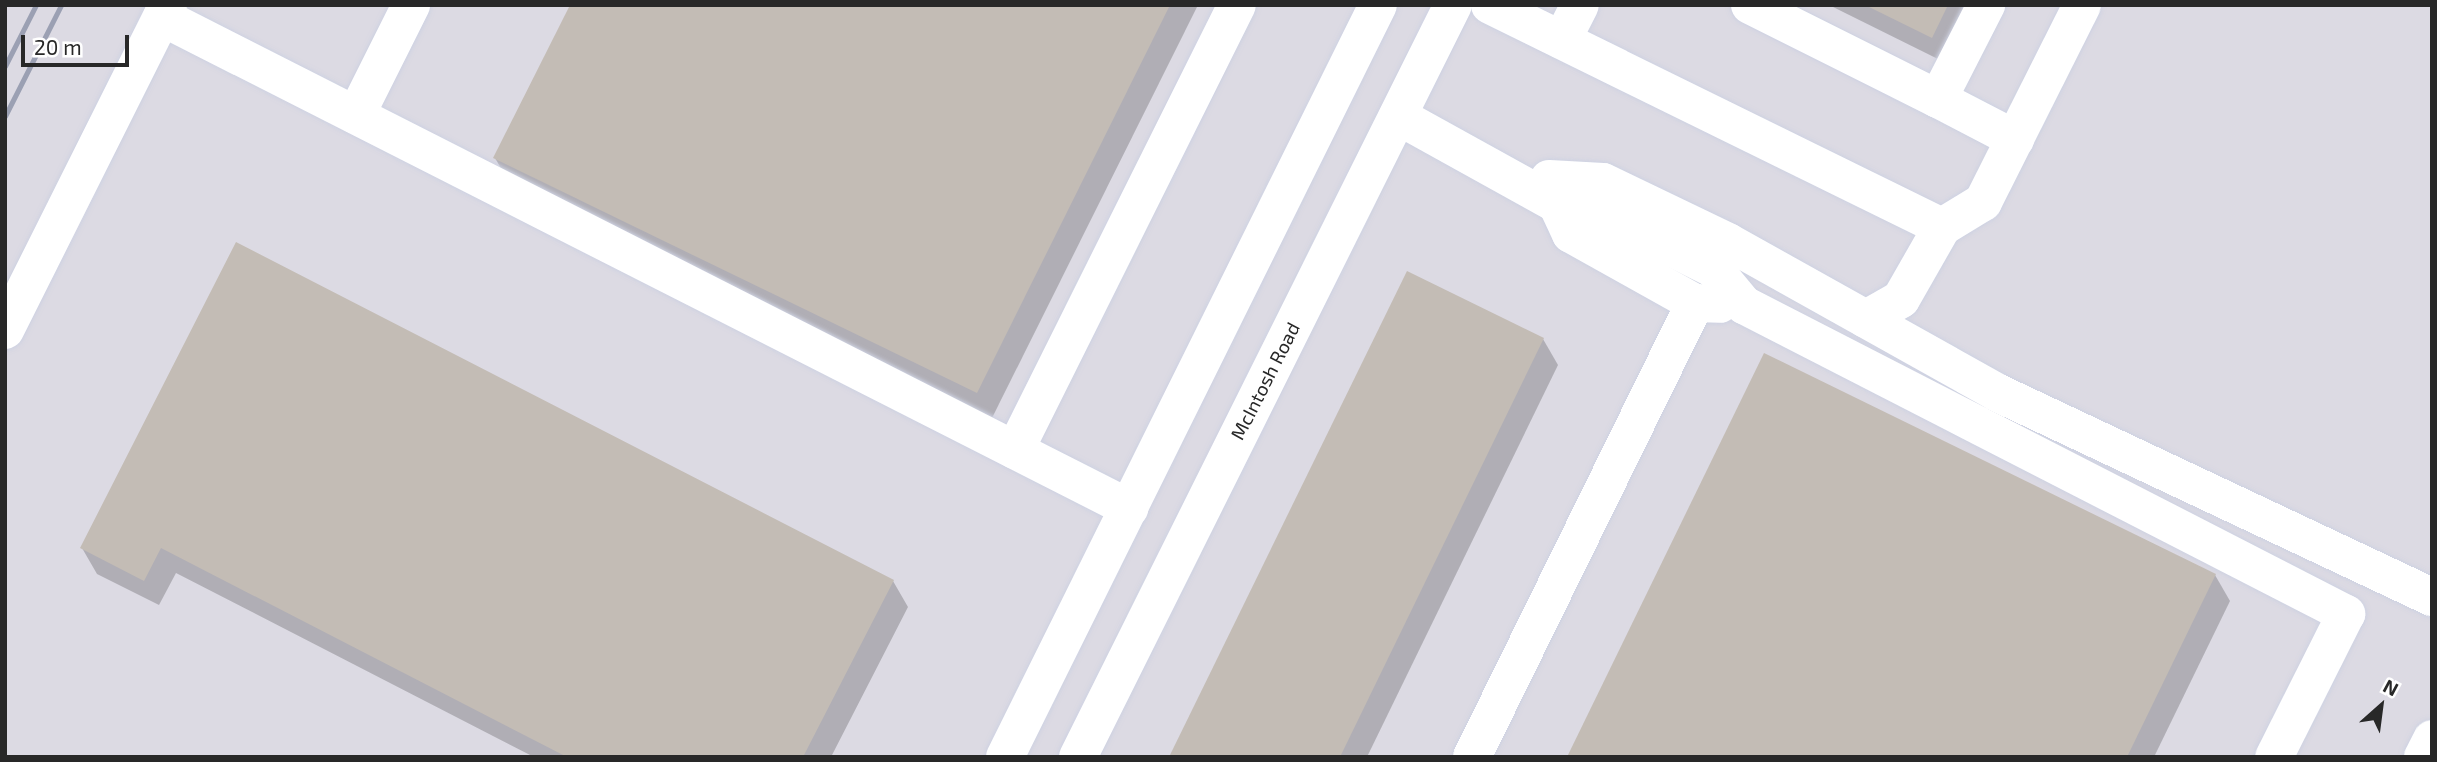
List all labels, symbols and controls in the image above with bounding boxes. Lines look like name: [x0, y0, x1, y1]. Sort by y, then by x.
scale bar: [24, 21, 133, 65]
text: 20 m: [34, 34, 82, 59]
street label: McIntosh Road: [1226, 318, 1304, 444]
north arrow: [2346, 671, 2416, 741]
text: N: [2380, 674, 2403, 700]

